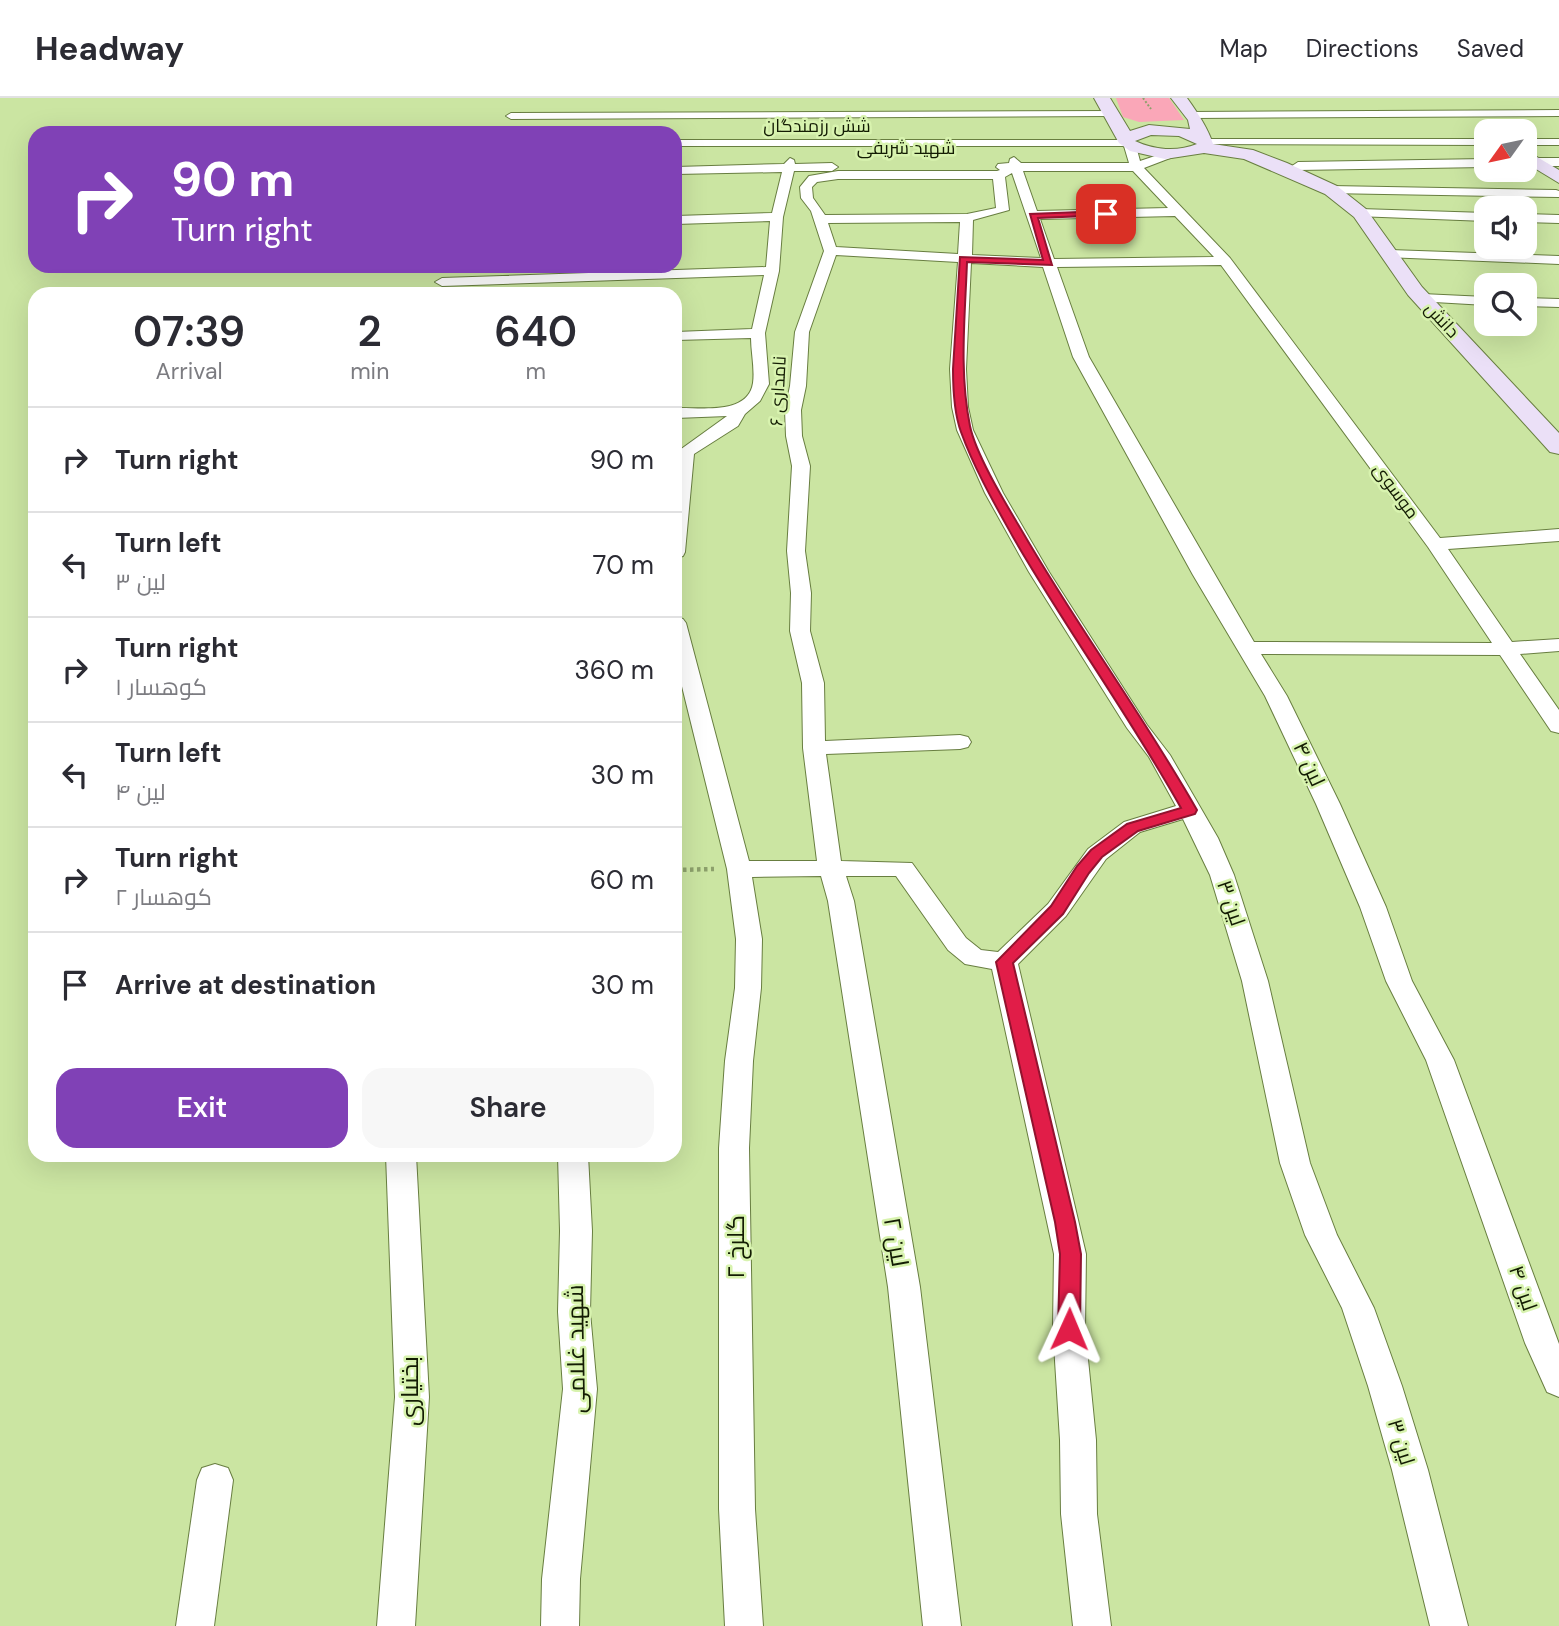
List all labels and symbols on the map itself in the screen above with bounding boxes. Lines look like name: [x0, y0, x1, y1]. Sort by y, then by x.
street label: شش رزمندگان: [763, 114, 871, 138]
north arrow: [1474, 119, 1536, 182]
street label: شهید شریفی: [857, 136, 955, 160]
pin: [1076, 184, 1136, 244]
street label: دانش: [1419, 297, 1465, 343]
street label: نامداری ۶: [764, 355, 792, 427]
street label: موسوی: [1368, 458, 1424, 524]
street label: لین ۴: [1287, 737, 1331, 791]
street label: لین ۳: [1210, 876, 1252, 930]
street label: گلرخ ۲: [720, 1215, 752, 1279]
street label: لین ۲: [877, 1215, 916, 1269]
street label: لین ۴: [1502, 1262, 1544, 1314]
street label: شهید غلامی: [559, 1284, 592, 1414]
position arrow: [1032, 1292, 1106, 1366]
street label: بختیاری: [394, 1356, 425, 1426]
street label: لین ۳: [1381, 1416, 1421, 1468]

